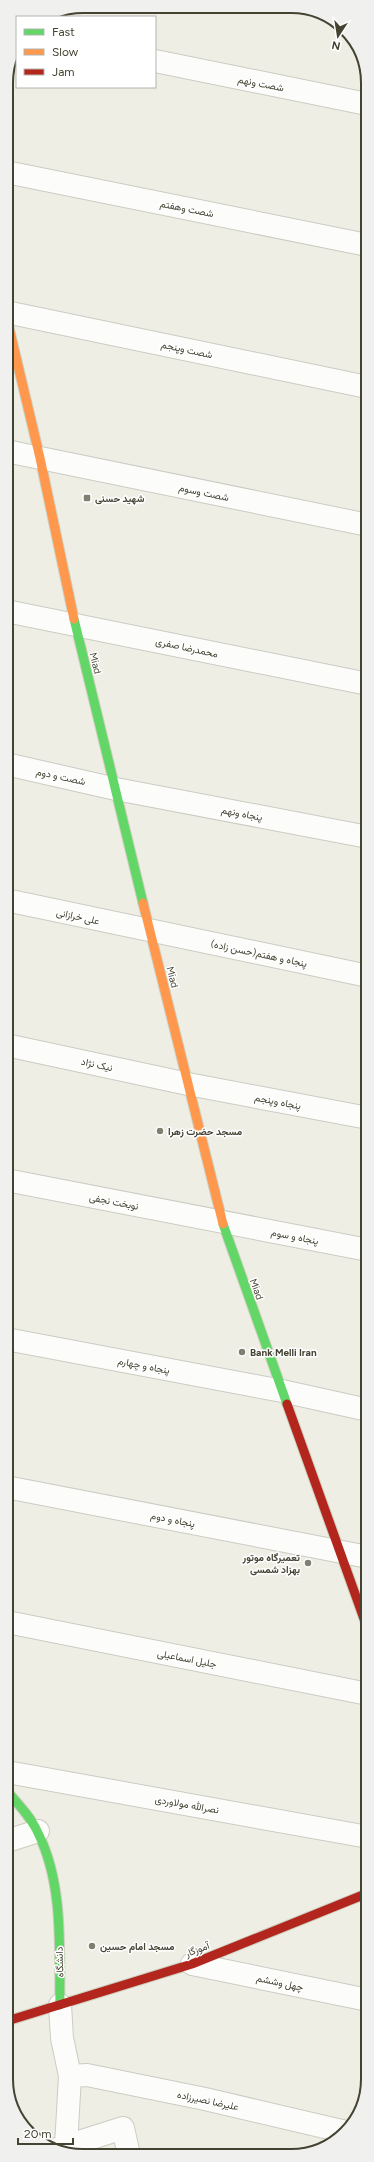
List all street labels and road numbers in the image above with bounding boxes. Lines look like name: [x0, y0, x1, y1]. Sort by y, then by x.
street label: شصت ونهم: [237, 73, 285, 94]
street label: شصت وهفتم: [159, 197, 215, 220]
street label: شصت وپنجم: [160, 338, 214, 362]
street label: شصت وسوم: [178, 481, 230, 504]
street label: محمدرضا صفری: [154, 635, 219, 660]
street label: Miad: [87, 651, 104, 675]
street label: شصت و دوم: [35, 765, 87, 788]
street label: پنجاه ونهم: [220, 803, 264, 825]
street label: علی خرازانی: [55, 906, 101, 927]
street label: (حسن زاده)پنجاه و هفتم: [209, 937, 308, 971]
street label: Miad: [164, 965, 181, 989]
street label: نیک نژاد: [80, 1055, 114, 1074]
street label: پنجاه وپنجم: [253, 1091, 302, 1113]
street label: نوبخت نجفی: [88, 1190, 140, 1213]
street label: پنجاه و سوم: [270, 1226, 320, 1248]
street label: Miad: [247, 1277, 266, 1302]
street label: پنجاه و چهارم: [117, 1354, 171, 1378]
street label: پنجاه و دوم: [149, 1509, 196, 1531]
street label: جلیل اسماعیلی: [156, 1646, 218, 1671]
street label: نصرالله مولاوردی: [154, 1792, 220, 1817]
street label: آموزگار: [182, 1939, 212, 1960]
street label: دانشگاه: [52, 1946, 67, 1978]
street label: چهل وششم: [255, 1971, 305, 1995]
street label: علیرضا نصیرزاده: [176, 2088, 240, 2113]

